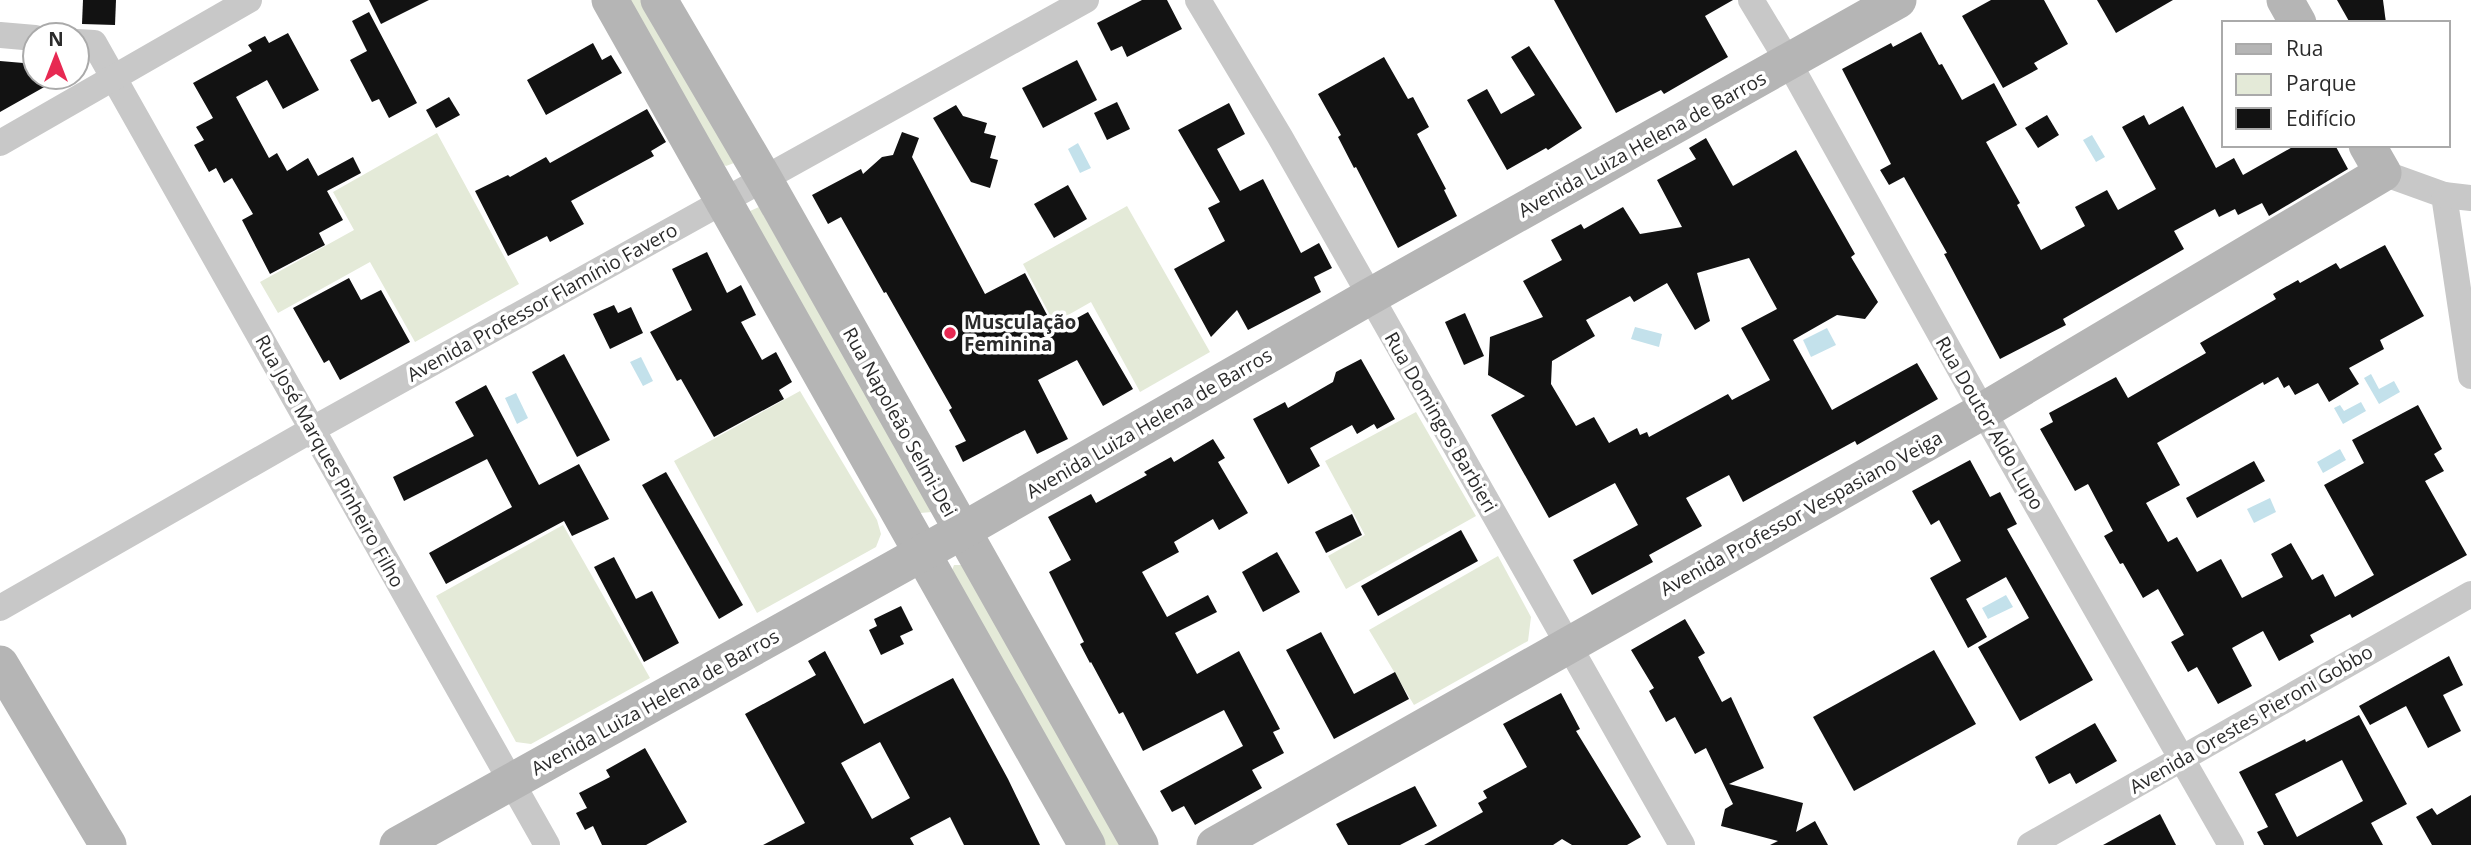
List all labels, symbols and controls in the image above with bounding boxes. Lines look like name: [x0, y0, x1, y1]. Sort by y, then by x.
north arrow: [21, 21, 91, 91]
legend: [2222, 21, 2450, 147]
text: N: [48, 26, 64, 52]
text: Rua: [2286, 34, 2324, 62]
street label: Avenida Luiza Helena de Barros: [1513, 65, 1771, 223]
text: Parque: [2286, 69, 2356, 97]
text: Edifício: [2286, 104, 2356, 132]
street label: Avenida Professor Flamínio Favero: [402, 217, 682, 387]
place label: Musculação Feminina: [964, 309, 1076, 357]
street label: Rua Napoleão Selmi-Dei: [837, 323, 963, 521]
marker: Musculação Feminina: [942, 325, 958, 341]
street label: Rua Domingos Barbieri: [1379, 327, 1503, 517]
street label: Rua José Marques Pinheiro Filho: [250, 330, 410, 592]
street label: Rua Doutor Aldo Lupo: [1930, 332, 2050, 514]
street label: Avenida Luiza Helena de Barros: [1021, 342, 1277, 504]
street label: Avenida Professor Vespasiano Veiga: [1655, 424, 1947, 602]
street label: Avenida Luiza Helena de Barros: [526, 623, 784, 781]
street label: Avenida Orestes Pieroni Gobbo: [2125, 639, 2377, 799]

